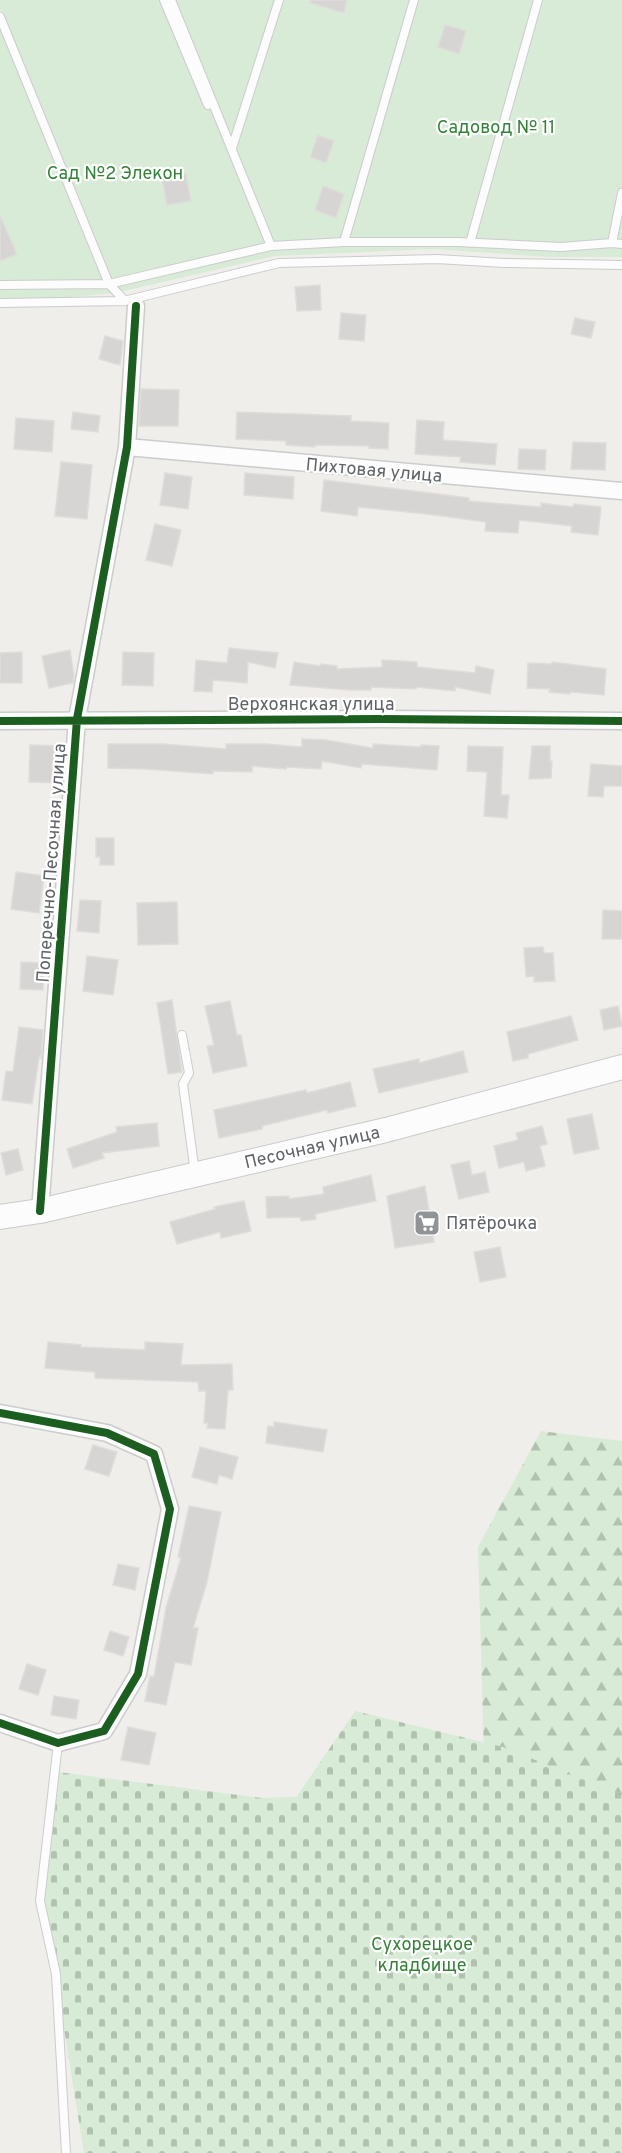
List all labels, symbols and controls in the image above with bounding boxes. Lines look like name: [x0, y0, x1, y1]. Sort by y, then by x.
park label: Садовод № 11: [437, 117, 555, 140]
park label: Сад №2 Элекон: [47, 163, 183, 186]
street label: Пихтовая улица: [305, 454, 443, 489]
street label: Верхоянская улица: [228, 694, 394, 717]
street label: Поперечно-Песочная улица: [33, 743, 72, 984]
street label: Песочная улица: [242, 1122, 382, 1175]
supermarket icon: Пятёрочка: [412, 1208, 442, 1238]
place label: Пятёрочка: [446, 1213, 537, 1236]
park label: Сухорецкое кладбище: [371, 1934, 473, 1978]

